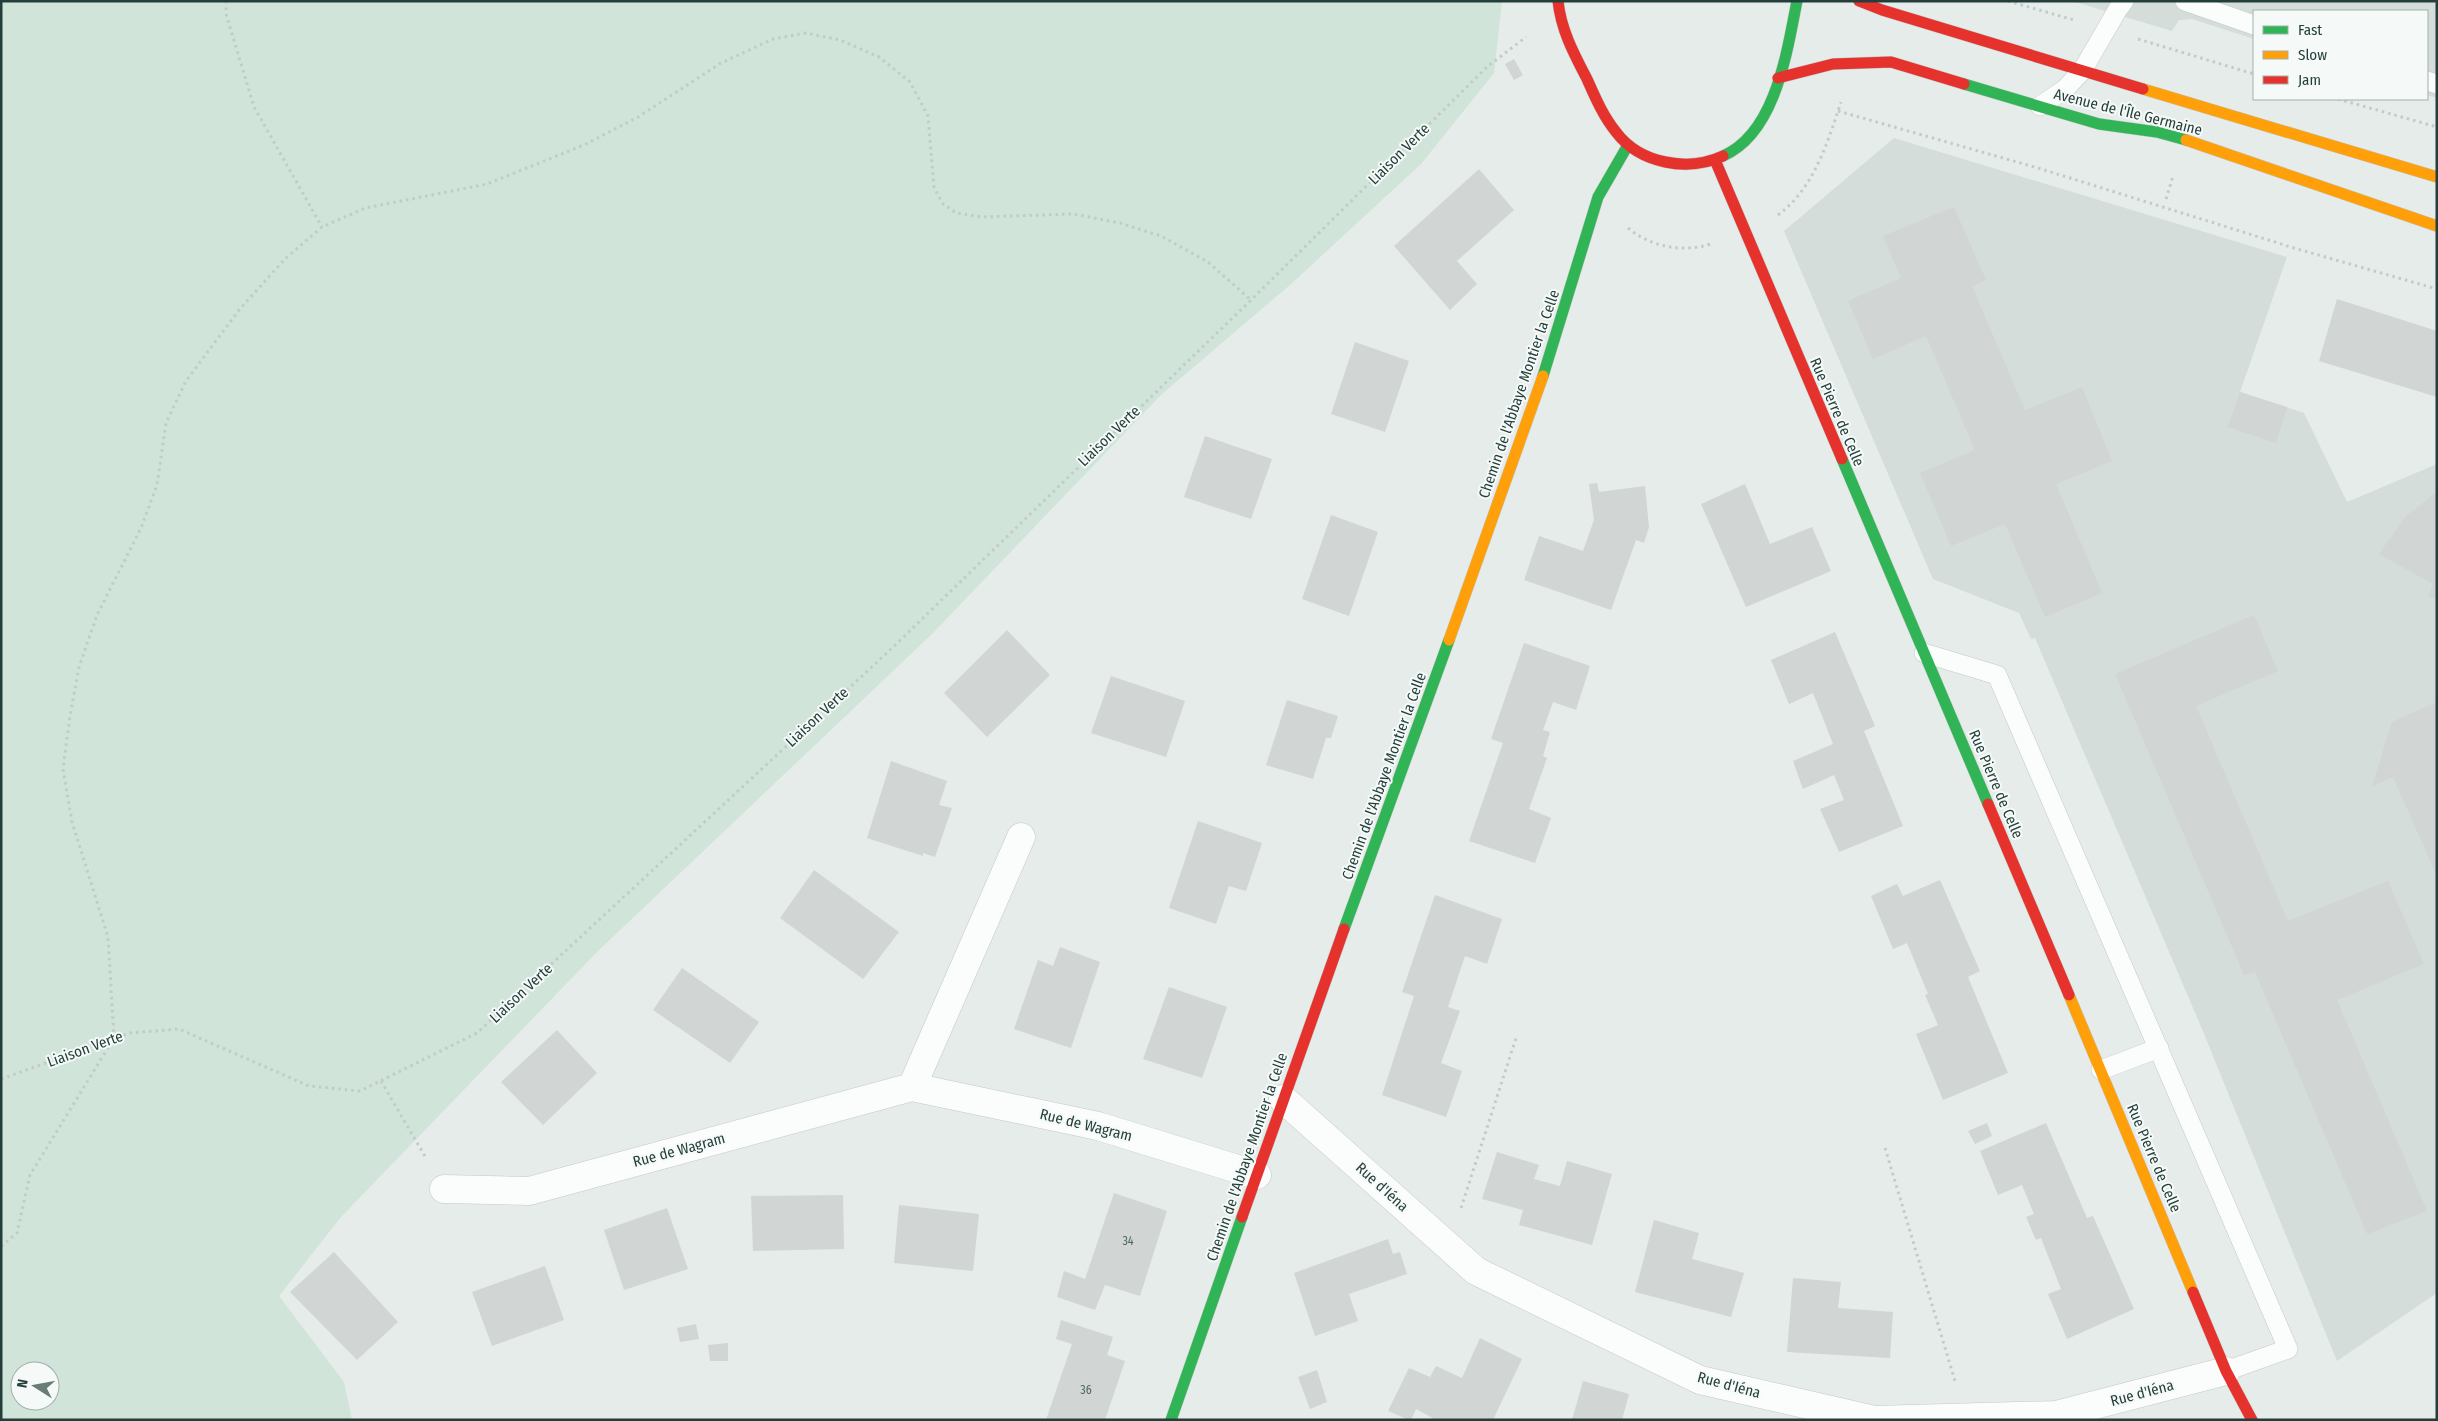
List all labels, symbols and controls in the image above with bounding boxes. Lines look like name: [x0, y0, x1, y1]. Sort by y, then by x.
legend: [2253, 10, 2428, 100]
text: Fast: [2298, 21, 2322, 39]
text: Slow: [2298, 46, 2327, 64]
text: Jam: [2298, 71, 2321, 89]
street label: Avenue de l'Île Germaine: [2052, 85, 2204, 139]
street label: Liaison Verte: [1365, 120, 1433, 188]
street label: Chemin de l'Abbaye Montier la Celle: [1475, 287, 1563, 501]
street label: Rue Pierre de Celle: [1806, 355, 1868, 469]
street label: Liaison Verte: [1074, 402, 1144, 470]
street label: Chemin de l'Abbaye Montier la Celle: [1338, 670, 1430, 882]
street label: Liaison Verte: [782, 683, 852, 751]
street label: Rue Pierre de Celle: [1965, 727, 2027, 841]
street label: Liaison Verte: [486, 959, 556, 1027]
street label: Liaison Verte: [45, 1027, 125, 1071]
street label: Chemin de l'Abbaye Montier la Celle: [1203, 1050, 1291, 1264]
street label: Rue Pierre de Celle: [2123, 1101, 2185, 1215]
street label: Rue de Wagram: [1038, 1105, 1134, 1145]
street label: Rue de Wagram: [631, 1129, 727, 1171]
street label: Rue d'Iéna: [1352, 1159, 1412, 1215]
house number: 34: [1122, 1234, 1134, 1248]
north arrow: [10, 1361, 60, 1411]
street label: Rue d'Iéna: [1695, 1368, 1763, 1402]
street label: Rue d'Iéna: [2108, 1376, 2176, 1410]
text: N: [14, 1378, 32, 1389]
house number: 36: [1080, 1383, 1092, 1397]

